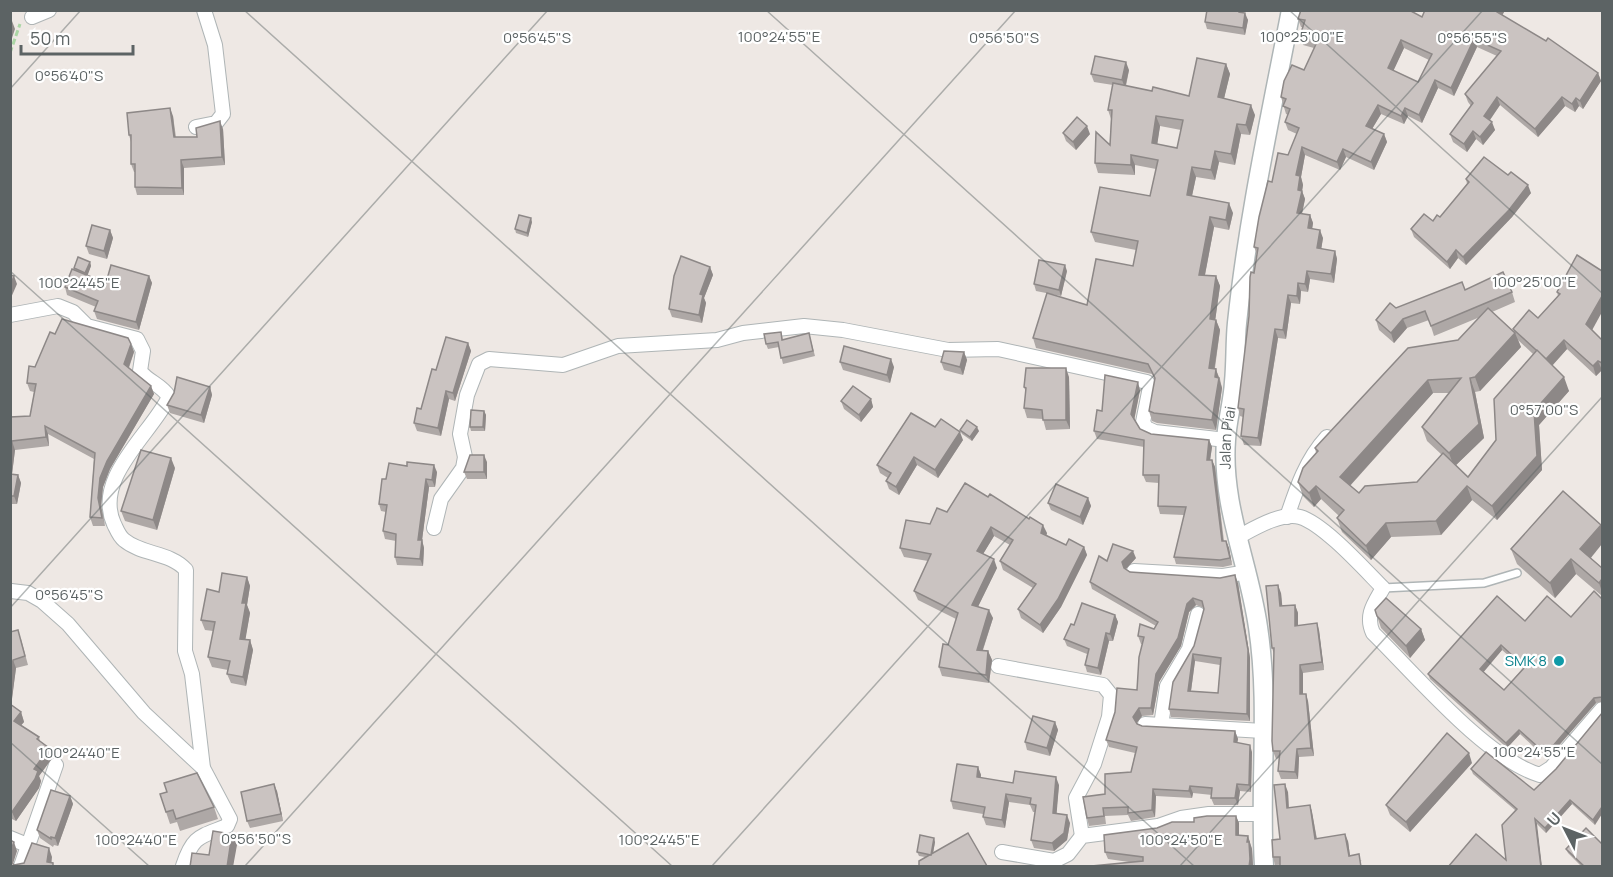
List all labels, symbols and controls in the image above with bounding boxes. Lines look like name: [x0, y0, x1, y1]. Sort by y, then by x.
scale bar: [21, 18, 134, 56]
text: 50 m: [30, 26, 70, 50]
text: 100°24'55"E: [738, 26, 820, 47]
text: 100°25'00"E: [1260, 26, 1344, 47]
text: 0°56'45"S: [503, 27, 571, 48]
text: 0°56'50"S: [969, 27, 1039, 48]
text: 0°56'55"S: [1437, 27, 1507, 48]
text: 0°56'40"S: [35, 65, 103, 86]
text: 100°25'00"E: [1492, 271, 1576, 292]
text: 100°24'45"E: [39, 272, 119, 293]
text: 0°57'00"S: [1510, 399, 1578, 420]
street label: Jalan Piai: [1214, 404, 1241, 470]
text: 0°56'45"S: [35, 584, 103, 605]
place label: SMK 8: [1505, 650, 1547, 671]
marker: SMK 8: [1552, 654, 1566, 668]
text: 100°24'55"E: [1493, 741, 1575, 762]
text: 100°24'40"E: [38, 742, 120, 763]
north arrow: [1535, 799, 1595, 859]
text: U: [1542, 807, 1566, 831]
text: 0°56'50"S: [221, 828, 291, 849]
text: 100°24'40"E: [95, 829, 177, 850]
text: 100°24'45"E: [619, 829, 699, 850]
text: 100°24'50"E: [1140, 829, 1223, 850]

